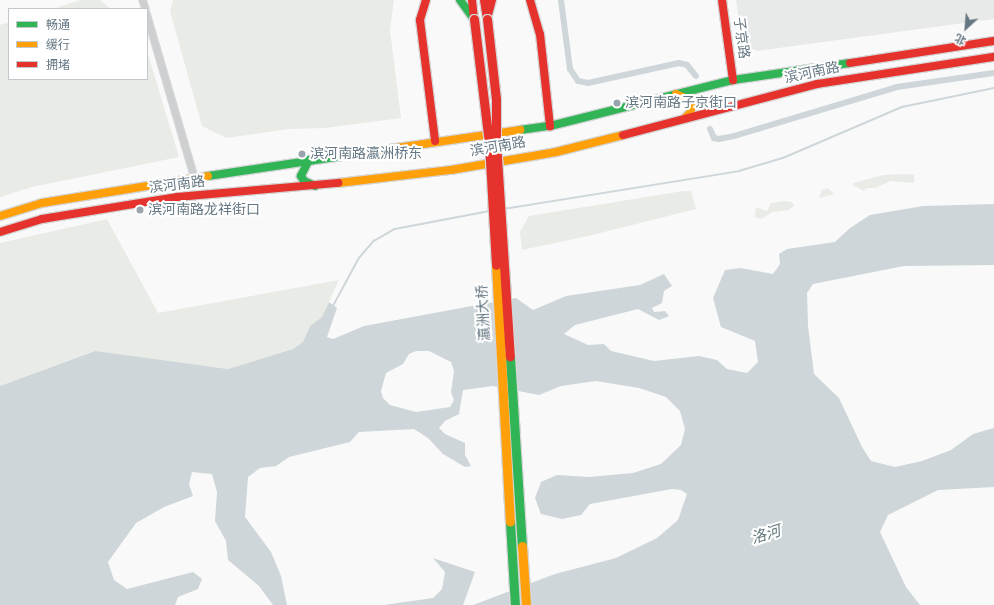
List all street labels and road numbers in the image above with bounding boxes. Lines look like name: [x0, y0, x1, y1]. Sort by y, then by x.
street label: 子京路: [730, 16, 752, 60]
street label: 滨河南路: [783, 59, 841, 87]
street label: 滨河南路: [469, 134, 527, 160]
street label: 滨河南路: [148, 173, 206, 197]
street label: 瀛洲大桥: [474, 285, 494, 341]

